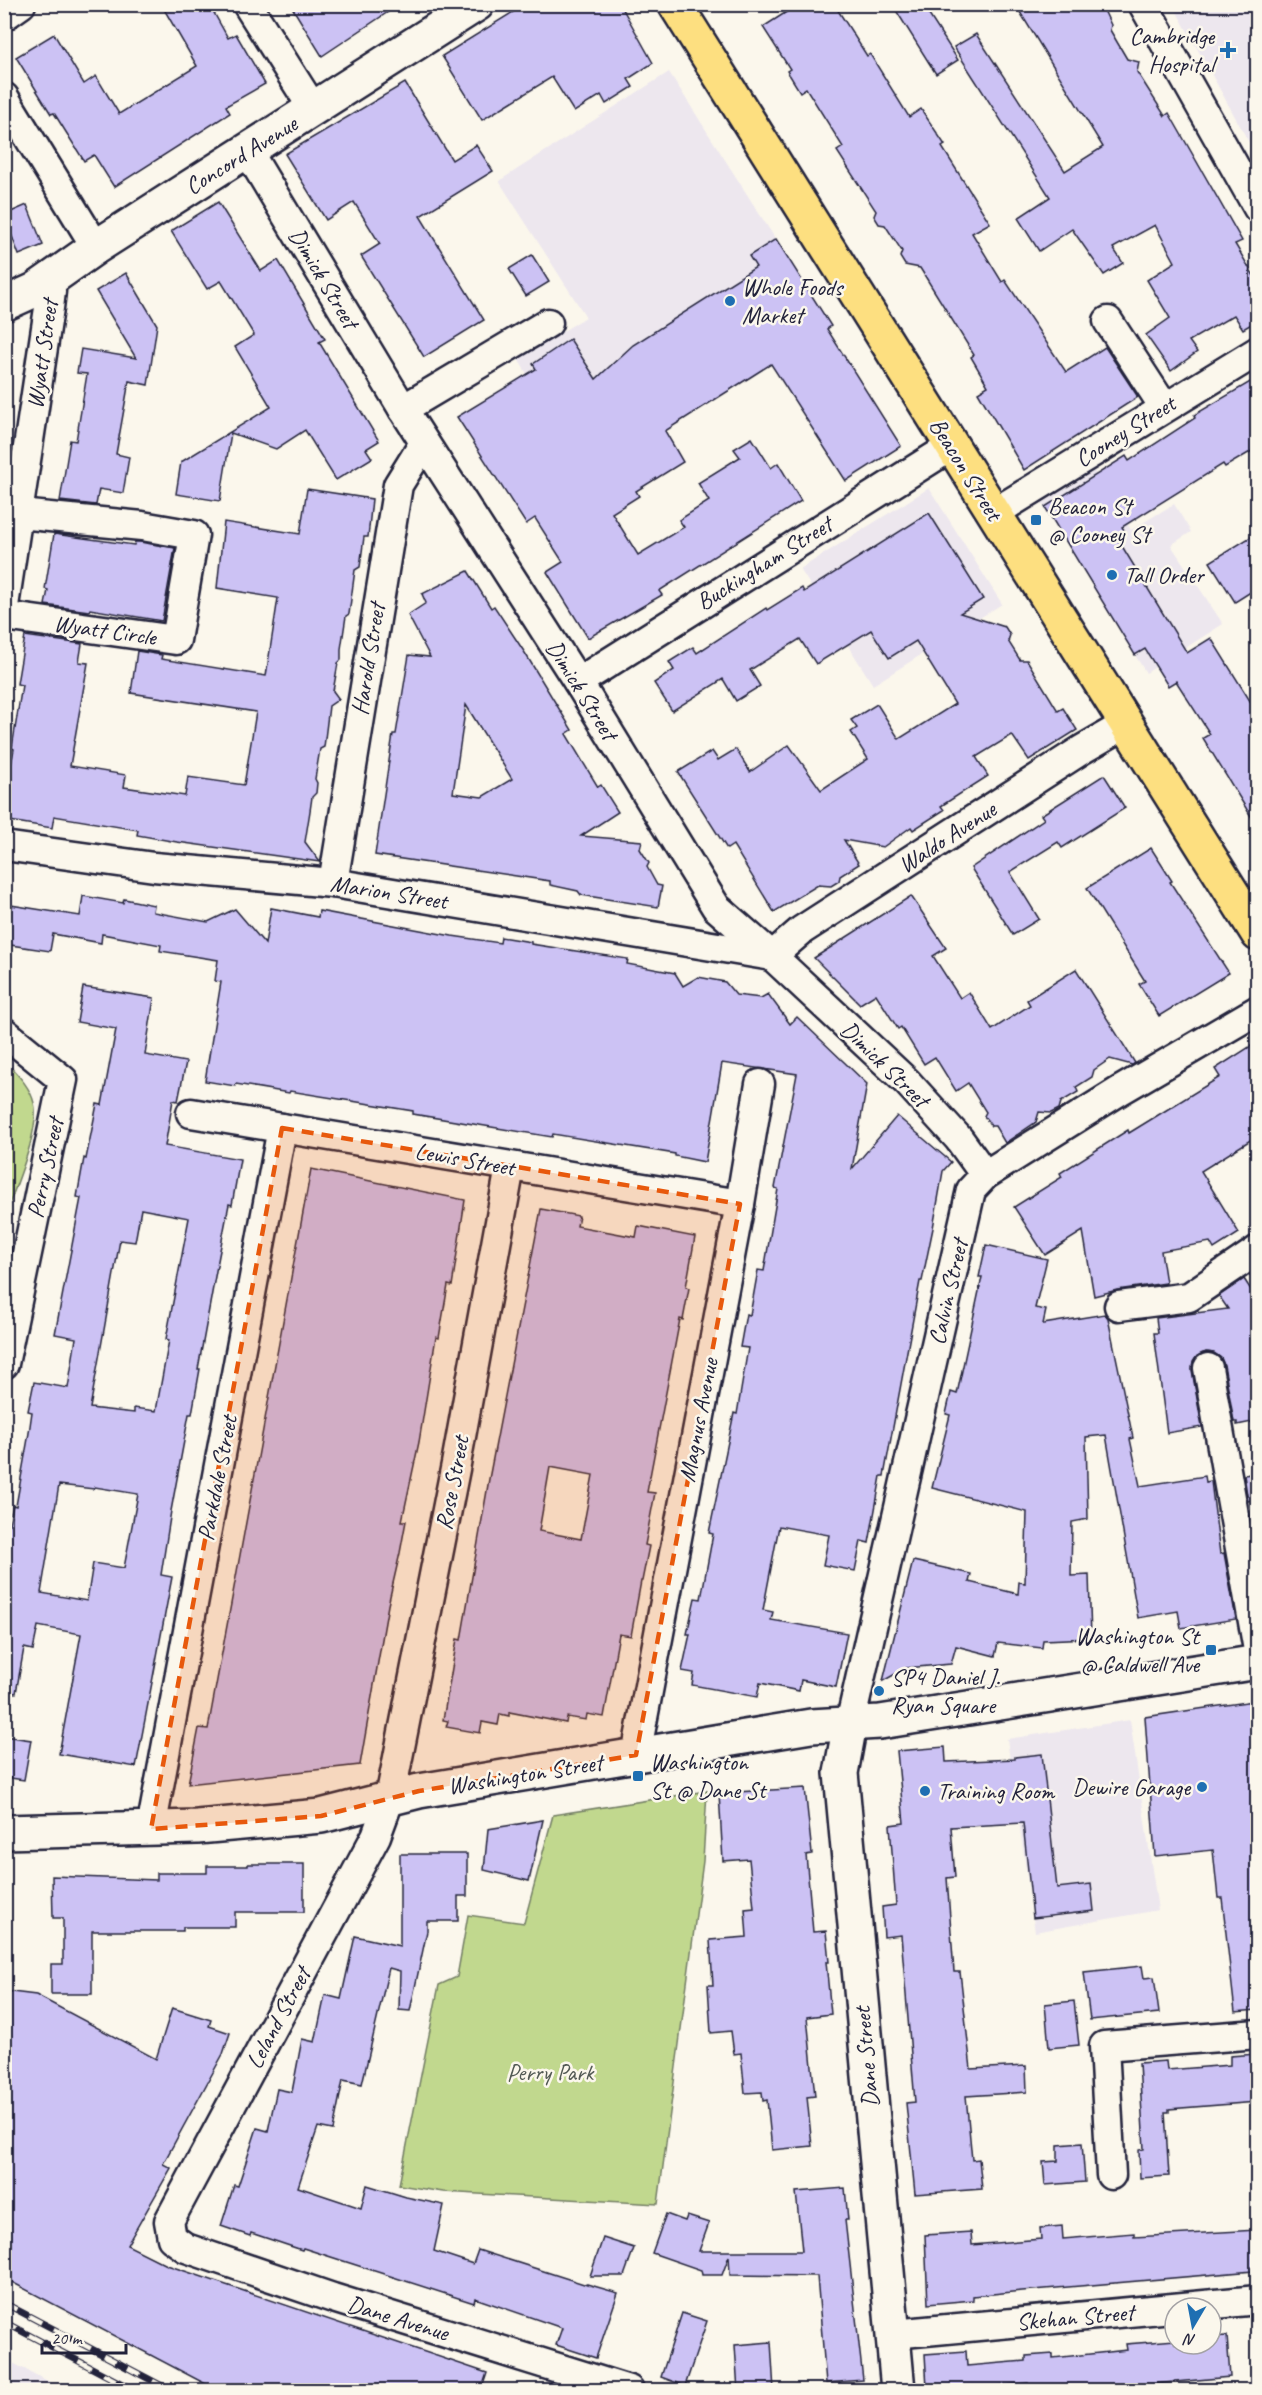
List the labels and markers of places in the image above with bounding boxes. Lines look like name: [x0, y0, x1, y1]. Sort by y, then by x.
place label: Cambridge Hospital: [1129, 21, 1218, 79]
marker: Cambridge Hospital: [1219, 41, 1237, 59]
place label: Whole Foods Market: [742, 272, 845, 330]
marker: Whole Foods Market: [723, 294, 737, 308]
place label: Beacon St @ Cooney St: [1048, 491, 1153, 549]
marker: Beacon St @ Cooney St: [1029, 513, 1043, 527]
place label: Tall Order: [1124, 560, 1206, 590]
marker: Tall Order: [1105, 568, 1119, 582]
place label: Washington St @ Caldwell Ave: [1075, 1621, 1201, 1679]
marker: Washington St @ Caldwell Ave: [1204, 1643, 1218, 1657]
place label: SP4 Daniel J. Ryan Square: [891, 1662, 1000, 1720]
marker: SP4 Daniel J. Ryan Square: [872, 1684, 886, 1698]
place label: Washington St @ Dane St: [650, 1747, 768, 1805]
marker: Washington St @ Dane St: [631, 1769, 645, 1783]
place label: Dewire Garage: [1072, 1772, 1192, 1802]
place label: Training Room: [937, 1776, 1056, 1806]
marker: Dewire Garage: [1195, 1780, 1209, 1794]
marker: Training Room: [918, 1784, 932, 1798]

